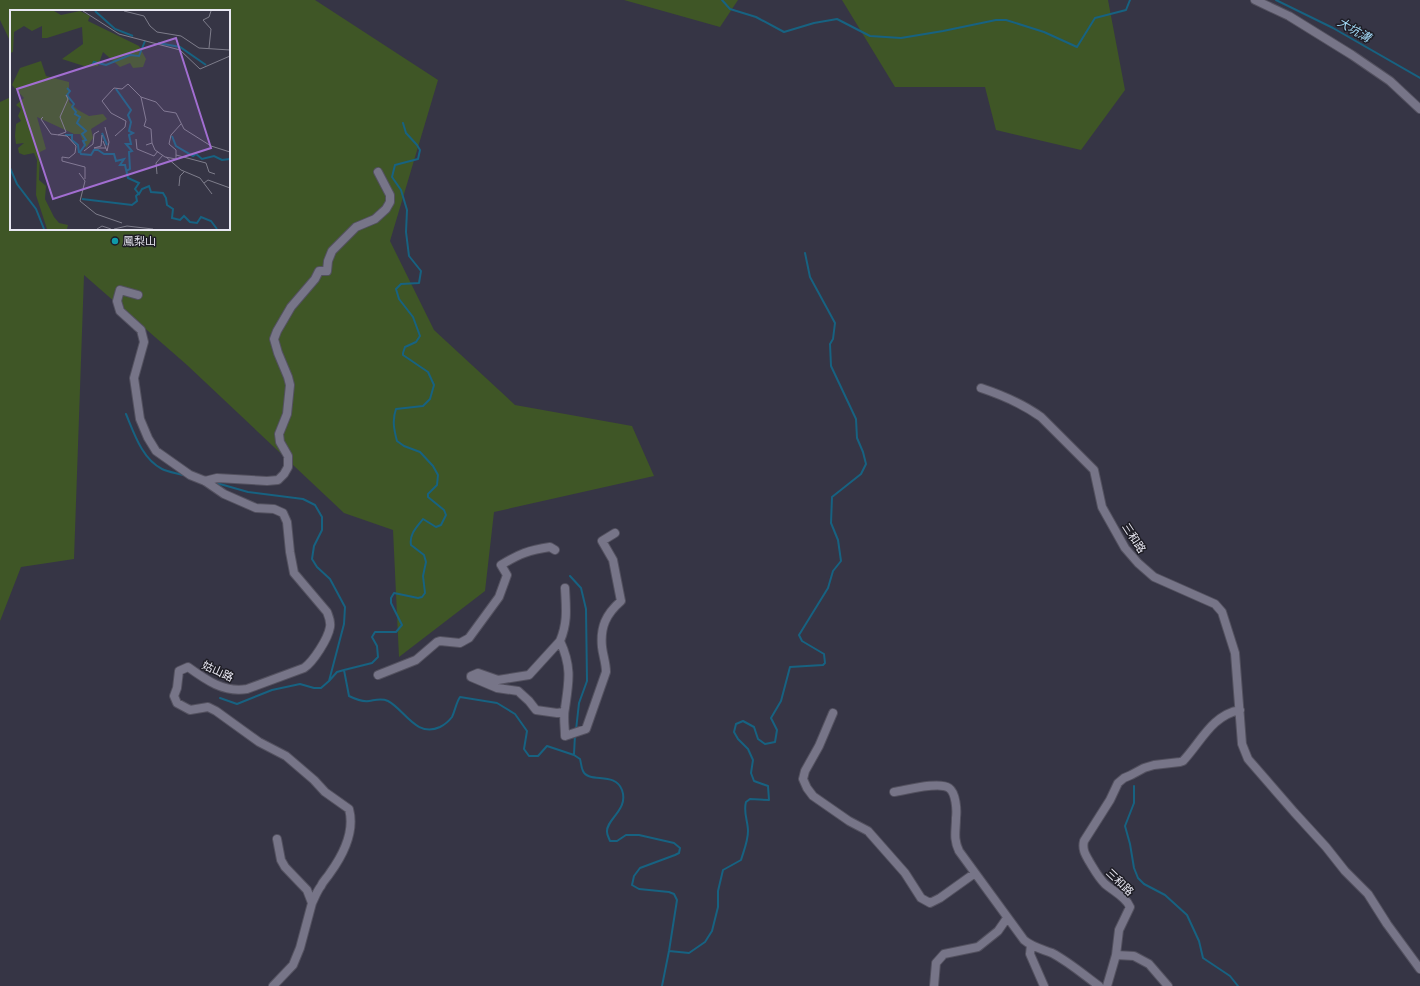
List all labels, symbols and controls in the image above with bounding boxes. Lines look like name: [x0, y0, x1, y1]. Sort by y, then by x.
inset map: [10, 10, 230, 230]
water label: 大坑溝: [1335, 15, 1375, 46]
place label: 鳳梨山: [123, 235, 156, 247]
marker: 鳳梨山: [110, 236, 120, 246]
street label: 三和路: [1120, 521, 1148, 555]
street label: 姑山路: [201, 659, 235, 683]
street label: 三和路: [1104, 866, 1136, 898]

